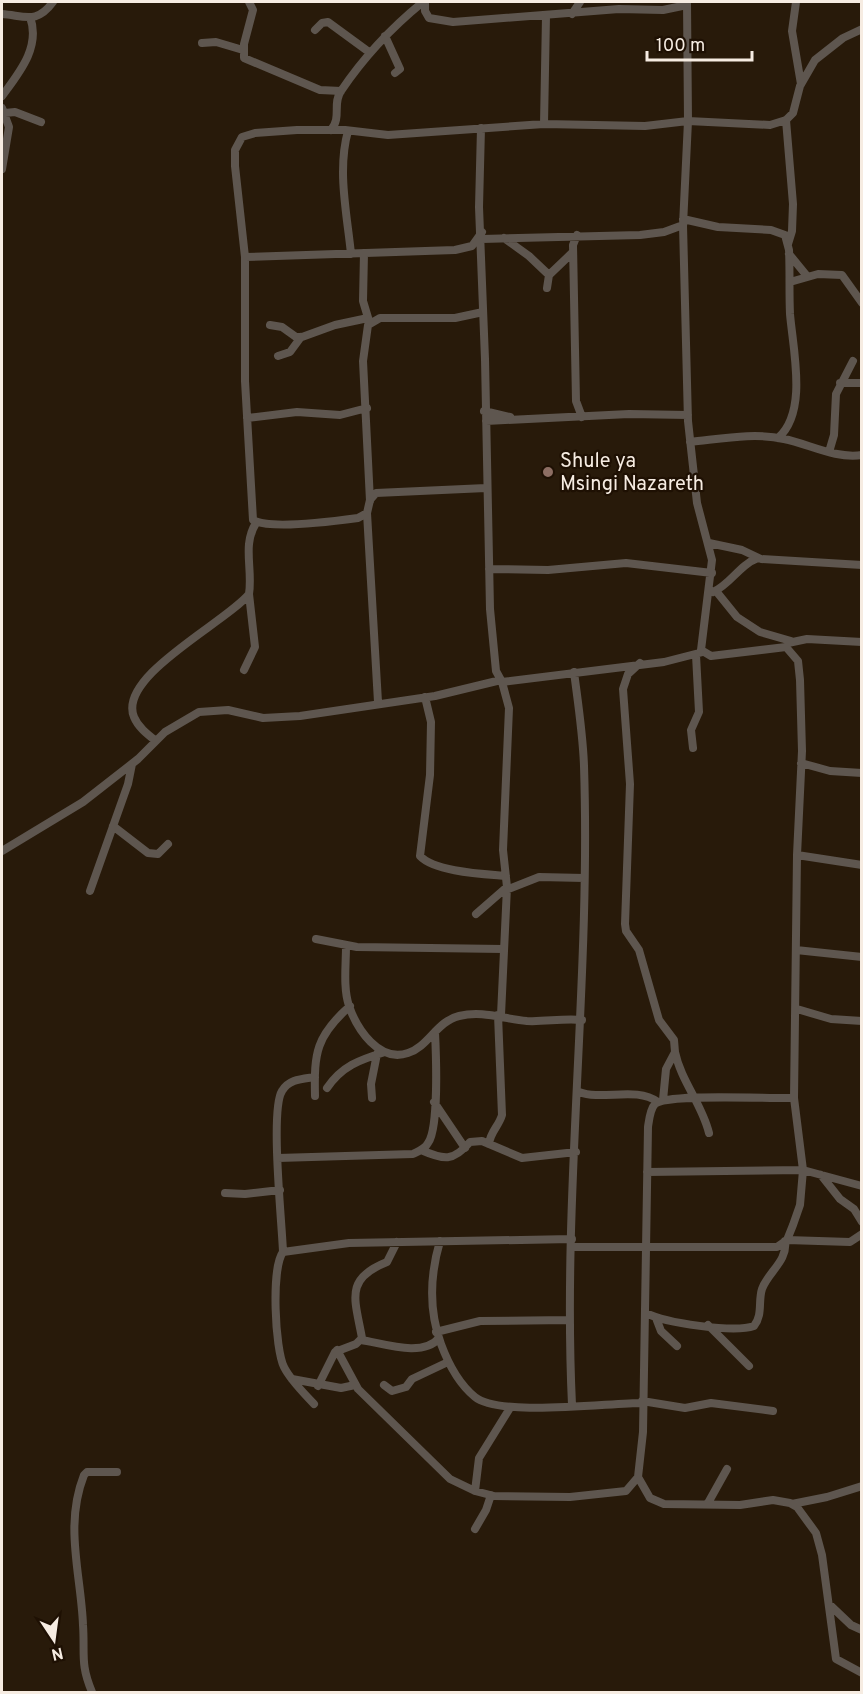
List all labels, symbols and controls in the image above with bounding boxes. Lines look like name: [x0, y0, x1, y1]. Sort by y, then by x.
scale bar: [647, 24, 752, 62]
text: 100 m: [656, 35, 705, 58]
place label: Shule ya Msingi Nazareth: [560, 449, 704, 498]
marker: Shule ya Msingi Nazareth: [541, 465, 555, 479]
north arrow: [24, 1610, 84, 1670]
text: N: [49, 1642, 65, 1664]

